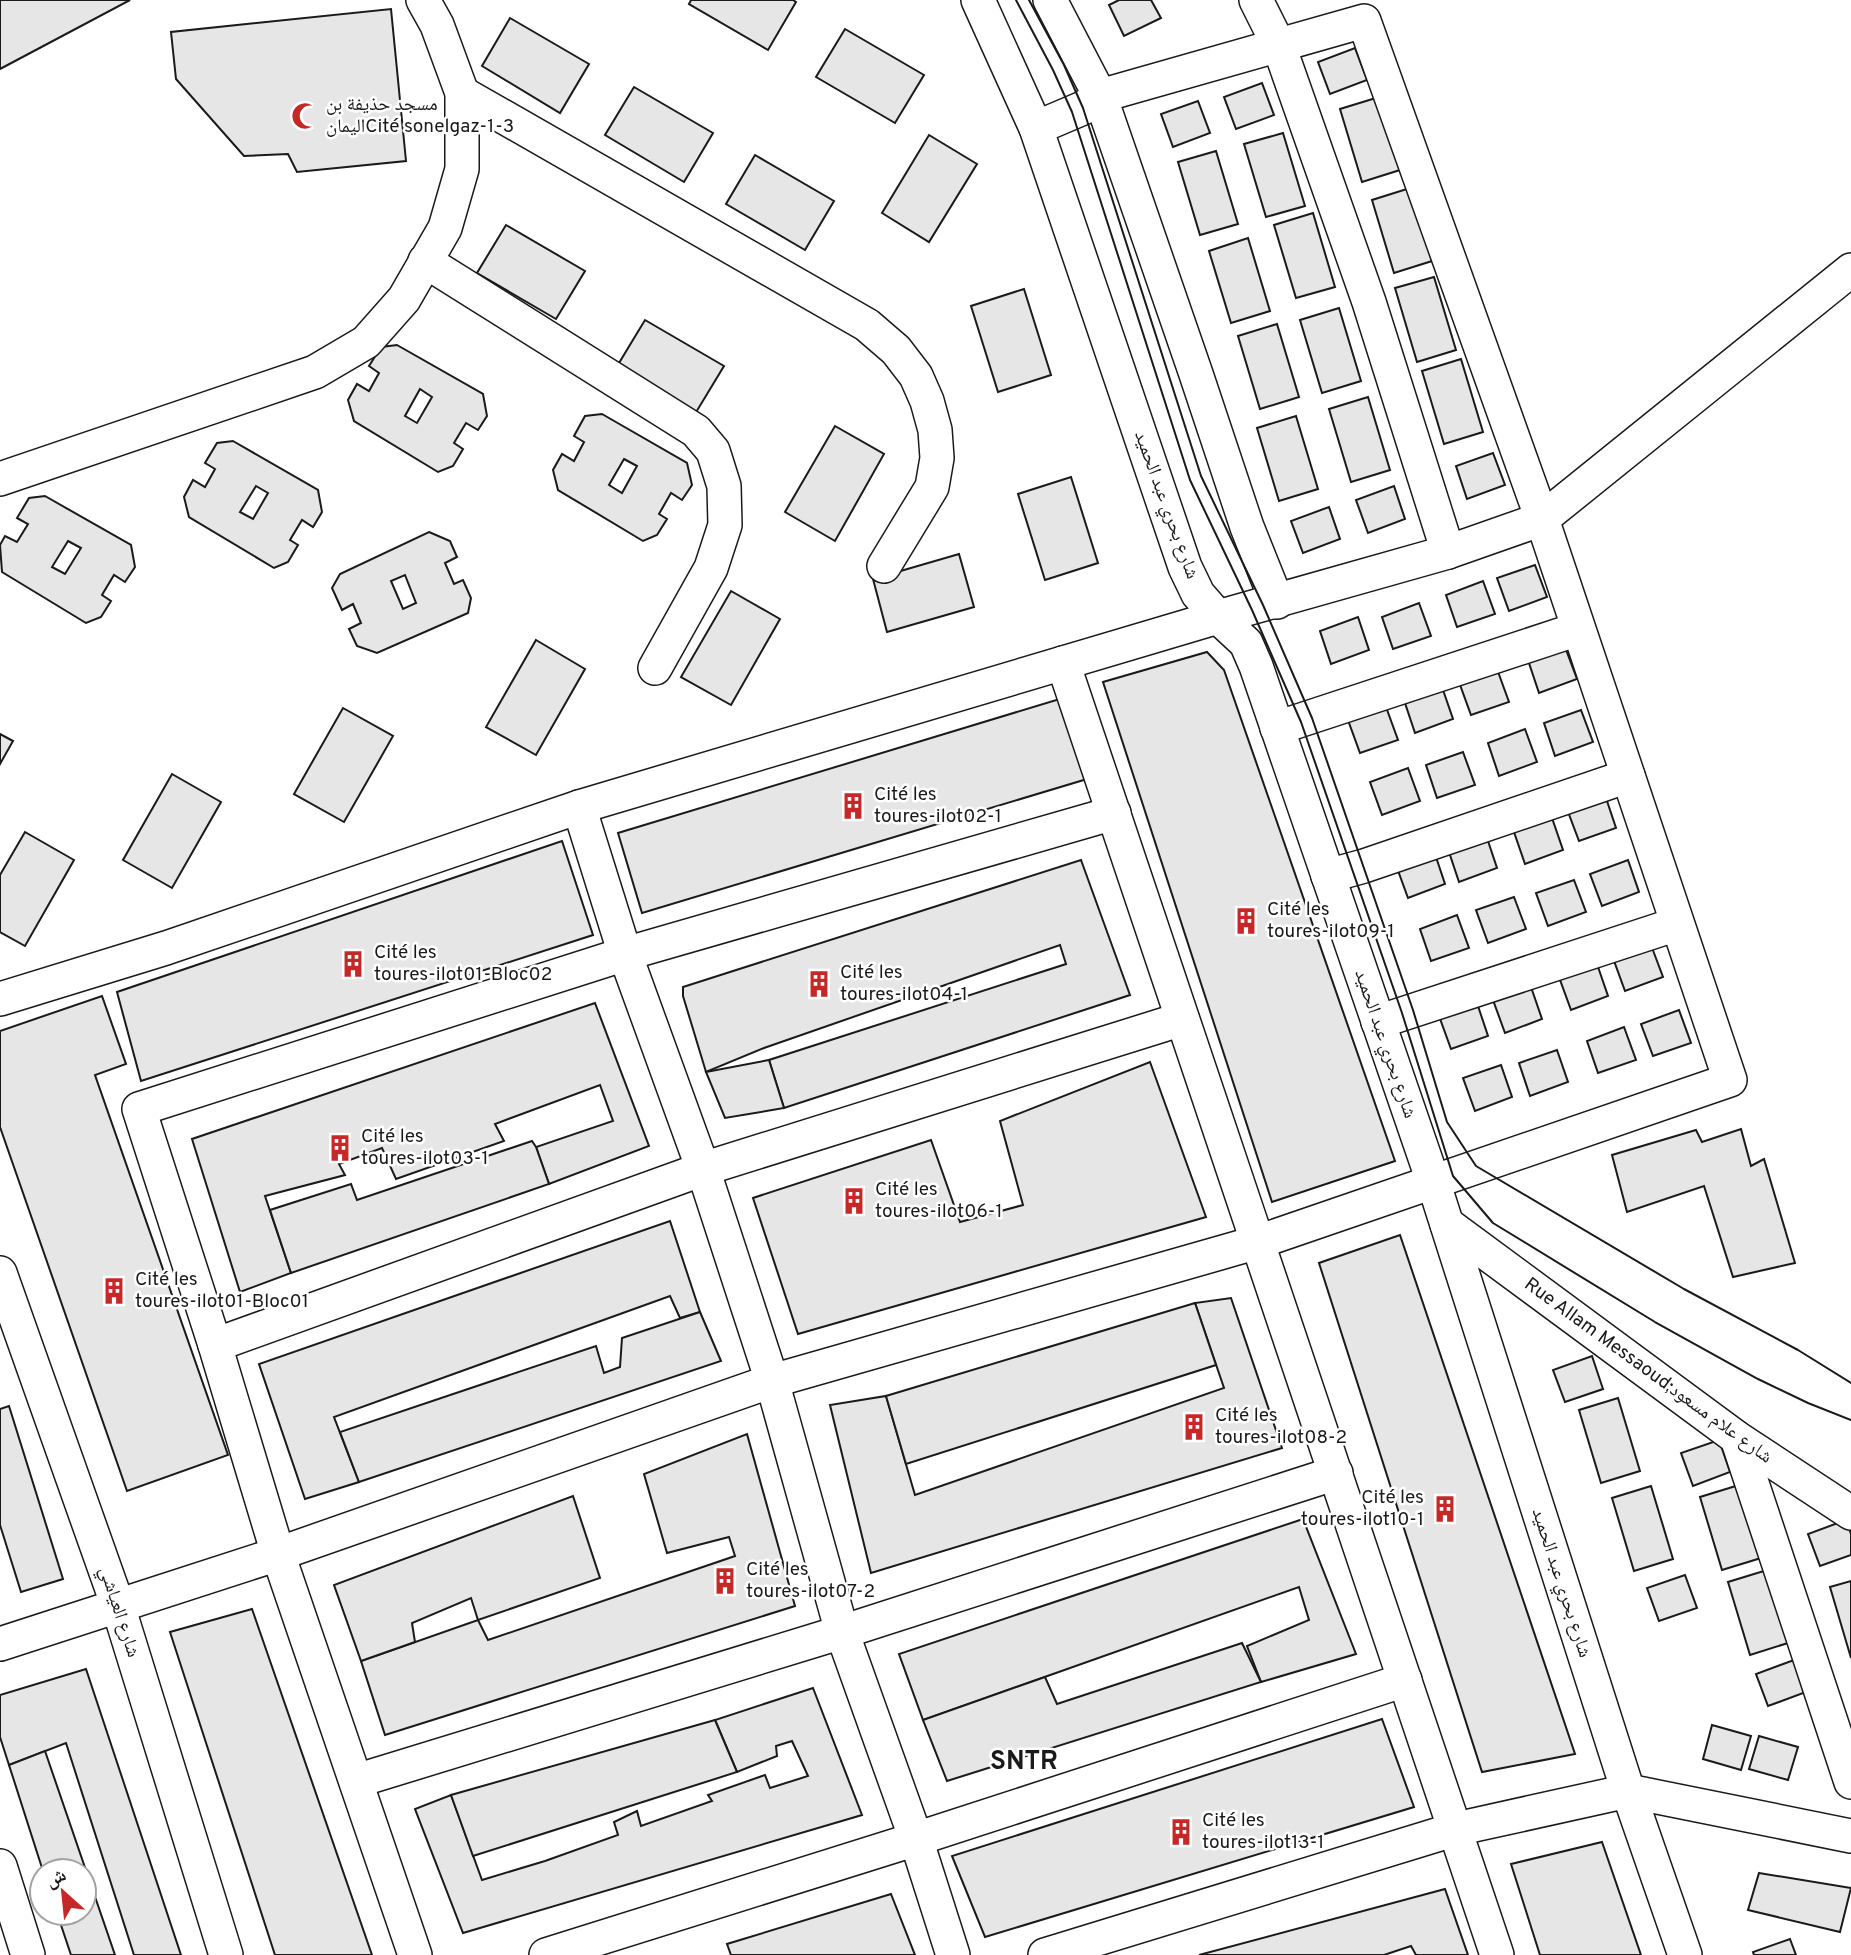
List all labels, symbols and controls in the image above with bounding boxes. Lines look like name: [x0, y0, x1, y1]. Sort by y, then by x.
place label: مسجد حذيفة بن اليمانCité sonelgaz-1-3: [326, 93, 514, 139]
mosque icon: مسجد حذيفة بن اليمانCité sonelgaz-1-3: [290, 101, 320, 131]
street label: شارع بحري عبد الحميد: [1126, 428, 1204, 583]
place label: Cité les toures-ilot02-1: [874, 783, 1002, 829]
building icon: Cité les toures-ilot02-1: [838, 791, 868, 821]
place label: Cité les toures-ilot09-1: [1267, 898, 1394, 944]
building icon: Cité les toures-ilot09-1: [1231, 906, 1261, 936]
place label: Cité les toures-ilot01-Bloc02: [374, 941, 552, 987]
building icon: Cité les toures-ilot01-Bloc02: [338, 949, 368, 979]
place label: Cité les toures-ilot04-1: [840, 961, 968, 1007]
street label: شارع بحري عبد الحميد: [1347, 966, 1422, 1122]
building icon: Cité les toures-ilot04-1: [804, 969, 834, 999]
place label: Cité les toures-ilot03-1: [361, 1125, 488, 1171]
building icon: Cité les toures-ilot03-1: [325, 1133, 355, 1163]
place label: Cité les toures-ilot06-1: [875, 1178, 1002, 1224]
building icon: Cité les toures-ilot06-1: [839, 1186, 869, 1216]
place label: Cité les toures-ilot01-Bloc01: [135, 1268, 309, 1314]
street label: Rue Allam Messaoud;شارع علام مسعود: [1519, 1273, 1777, 1469]
building icon: Cité les toures-ilot01-Bloc01: [99, 1276, 129, 1306]
place label: Cité les toures-ilot08-2: [1215, 1404, 1347, 1450]
building icon: Cité les toures-ilot08-2: [1179, 1412, 1209, 1442]
place label: Cité les toures-ilot10-1: [1301, 1486, 1424, 1532]
building icon: Cité les toures-ilot10-1: [1430, 1494, 1460, 1524]
street label: شارع بحري عبد الحميد: [1524, 1505, 1596, 1661]
place label: Cité les toures-ilot07-2: [746, 1558, 875, 1604]
street label: شارع العياشي: [91, 1563, 145, 1661]
building icon: Cité les toures-ilot07-2: [710, 1566, 740, 1596]
district label: SNTR: [990, 1746, 1058, 1779]
place label: Cité les toures-ilot13-1: [1202, 1809, 1324, 1855]
building icon: Cité les toures-ilot13-1: [1166, 1817, 1196, 1847]
north arrow: [28, 1857, 98, 1927]
text: ش: [42, 1863, 71, 1894]

